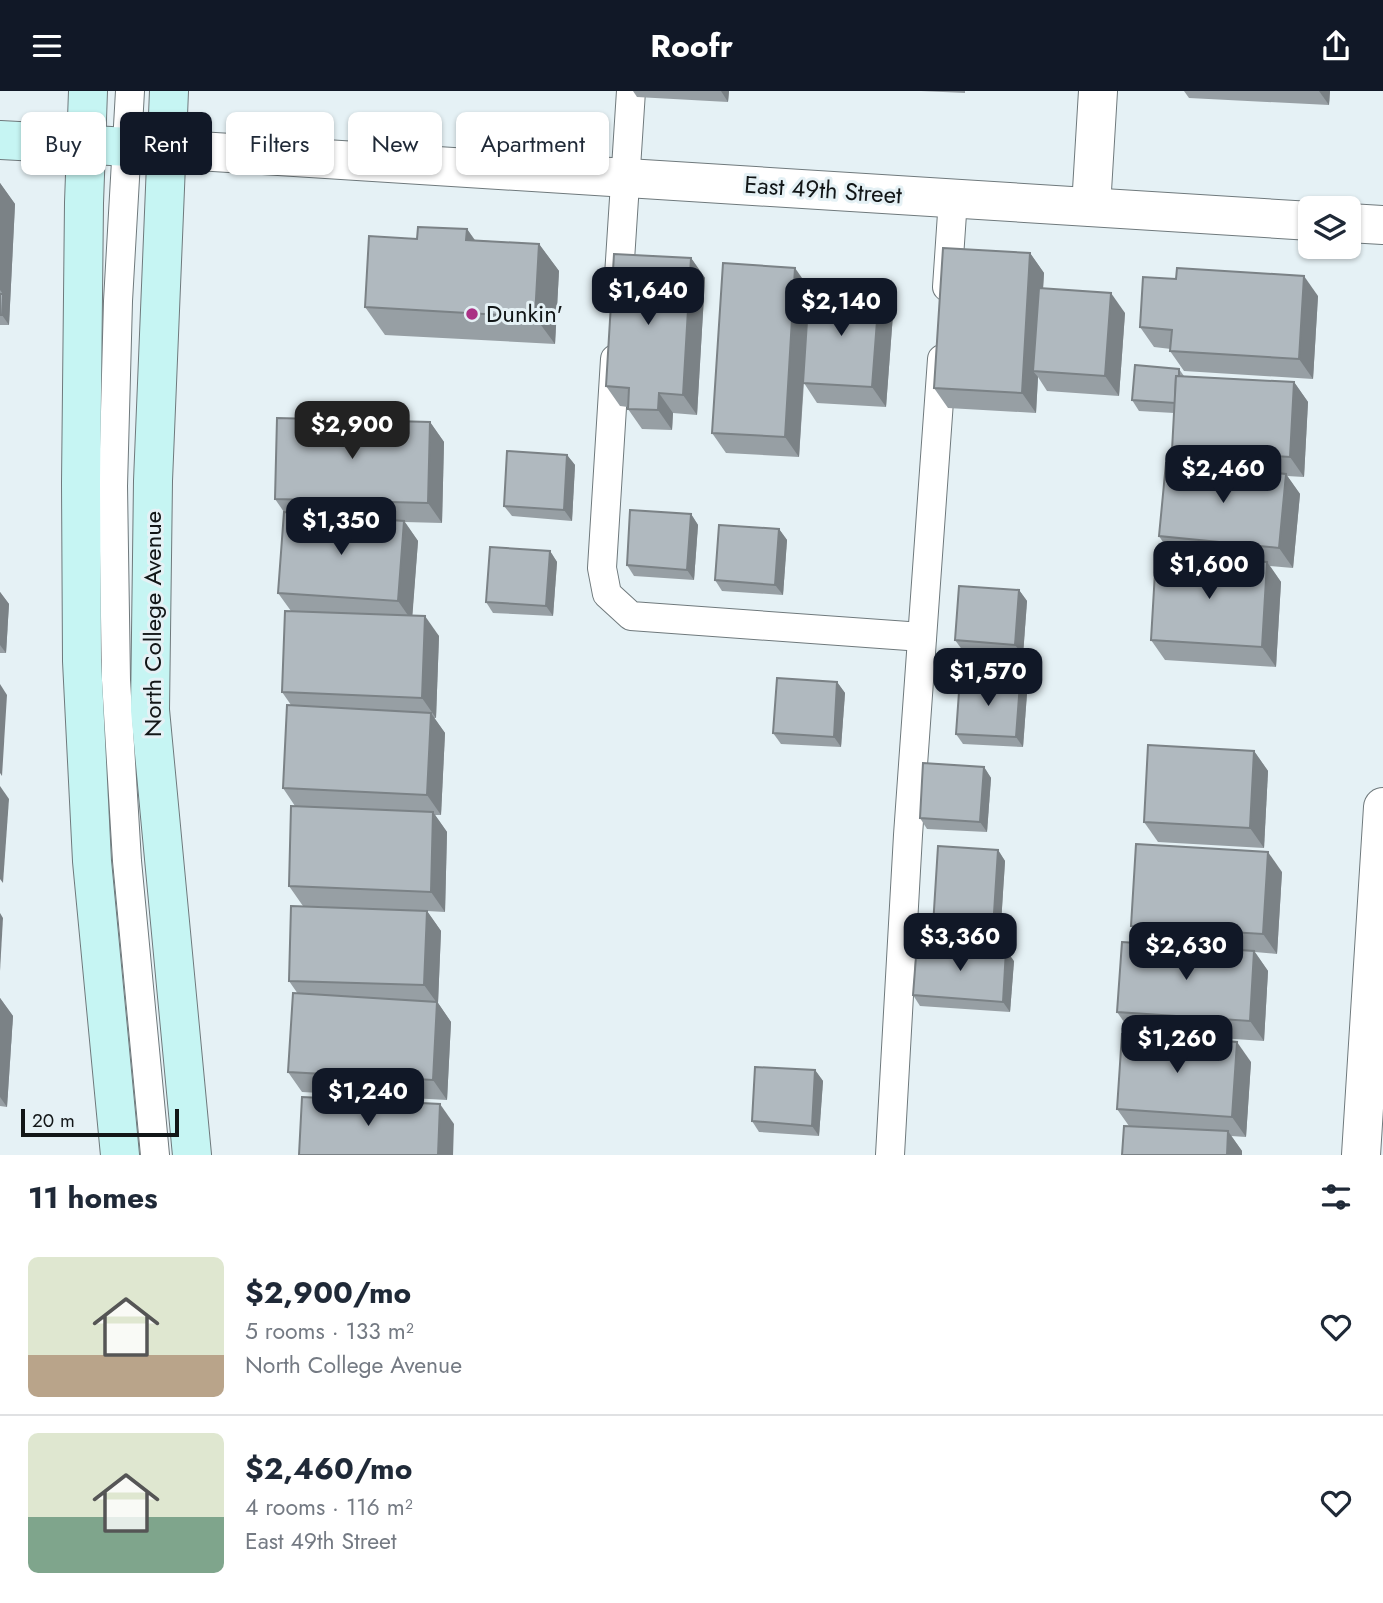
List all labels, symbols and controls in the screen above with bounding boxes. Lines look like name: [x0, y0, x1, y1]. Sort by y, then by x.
text: Roofr: [650, 23, 733, 69]
icon: menu: [28, 27, 66, 65]
icon: share: [1317, 27, 1355, 65]
chip: Buy: [21, 112, 106, 175]
chip: Rent: [120, 112, 212, 175]
chip: Filters: [226, 112, 334, 175]
chip: New: [348, 112, 442, 175]
chip: Apartment: [456, 112, 609, 175]
street label: East 49th Street: [743, 167, 903, 212]
map controls: [1298, 196, 1361, 259]
button: layers: [1298, 196, 1361, 259]
pin: $1,640: [591, 267, 705, 327]
text: $1,640: [608, 273, 688, 307]
pin: $2,140: [784, 279, 898, 338]
text: $2,140: [801, 284, 881, 318]
place label: Dunkin': [486, 296, 563, 331]
marker: Dunkin': [464, 306, 480, 322]
pin: $2,900: [295, 401, 409, 461]
text: $2,900: [311, 407, 393, 441]
pin: $2,460: [1166, 445, 1280, 505]
text: $2,460: [1181, 451, 1265, 485]
pin: $1,350: [284, 497, 398, 557]
text: $1,350: [302, 503, 380, 537]
street label: North College Avenue: [135, 511, 170, 737]
pin: $1,600: [1152, 541, 1266, 601]
text: $1,600: [1169, 547, 1249, 581]
pin: $1,570: [931, 649, 1045, 708]
text: $1,570: [949, 654, 1027, 688]
pin: $3,360: [903, 913, 1017, 973]
text: $3,360: [920, 919, 1000, 953]
pin: $2,630: [1129, 923, 1243, 982]
text: $2,630: [1145, 928, 1227, 962]
pin: $1,260: [1120, 1016, 1234, 1075]
text: $1,260: [1137, 1021, 1217, 1055]
pin: $1,240: [311, 1069, 425, 1128]
text: $1,240: [328, 1074, 408, 1108]
scale bar: [21, 1106, 178, 1138]
text: 20 m: [32, 1107, 75, 1134]
text: 11 homes: [28, 1176, 158, 1219]
icon: filters: [1317, 1178, 1355, 1216]
text: $2,900/mo: [245, 1271, 411, 1314]
icon: home: [84, 1285, 168, 1369]
icon: heart: [1317, 1308, 1355, 1346]
text: 5 rooms · 133 m²: [245, 1314, 414, 1348]
text: North College Avenue: [245, 1348, 462, 1382]
text: $2,460/mo: [245, 1447, 412, 1490]
icon: home: [84, 1461, 168, 1545]
icon: heart: [1317, 1484, 1355, 1522]
text: 4 rooms · 116 m²: [245, 1490, 413, 1524]
text: East 49th Street: [245, 1524, 396, 1558]

